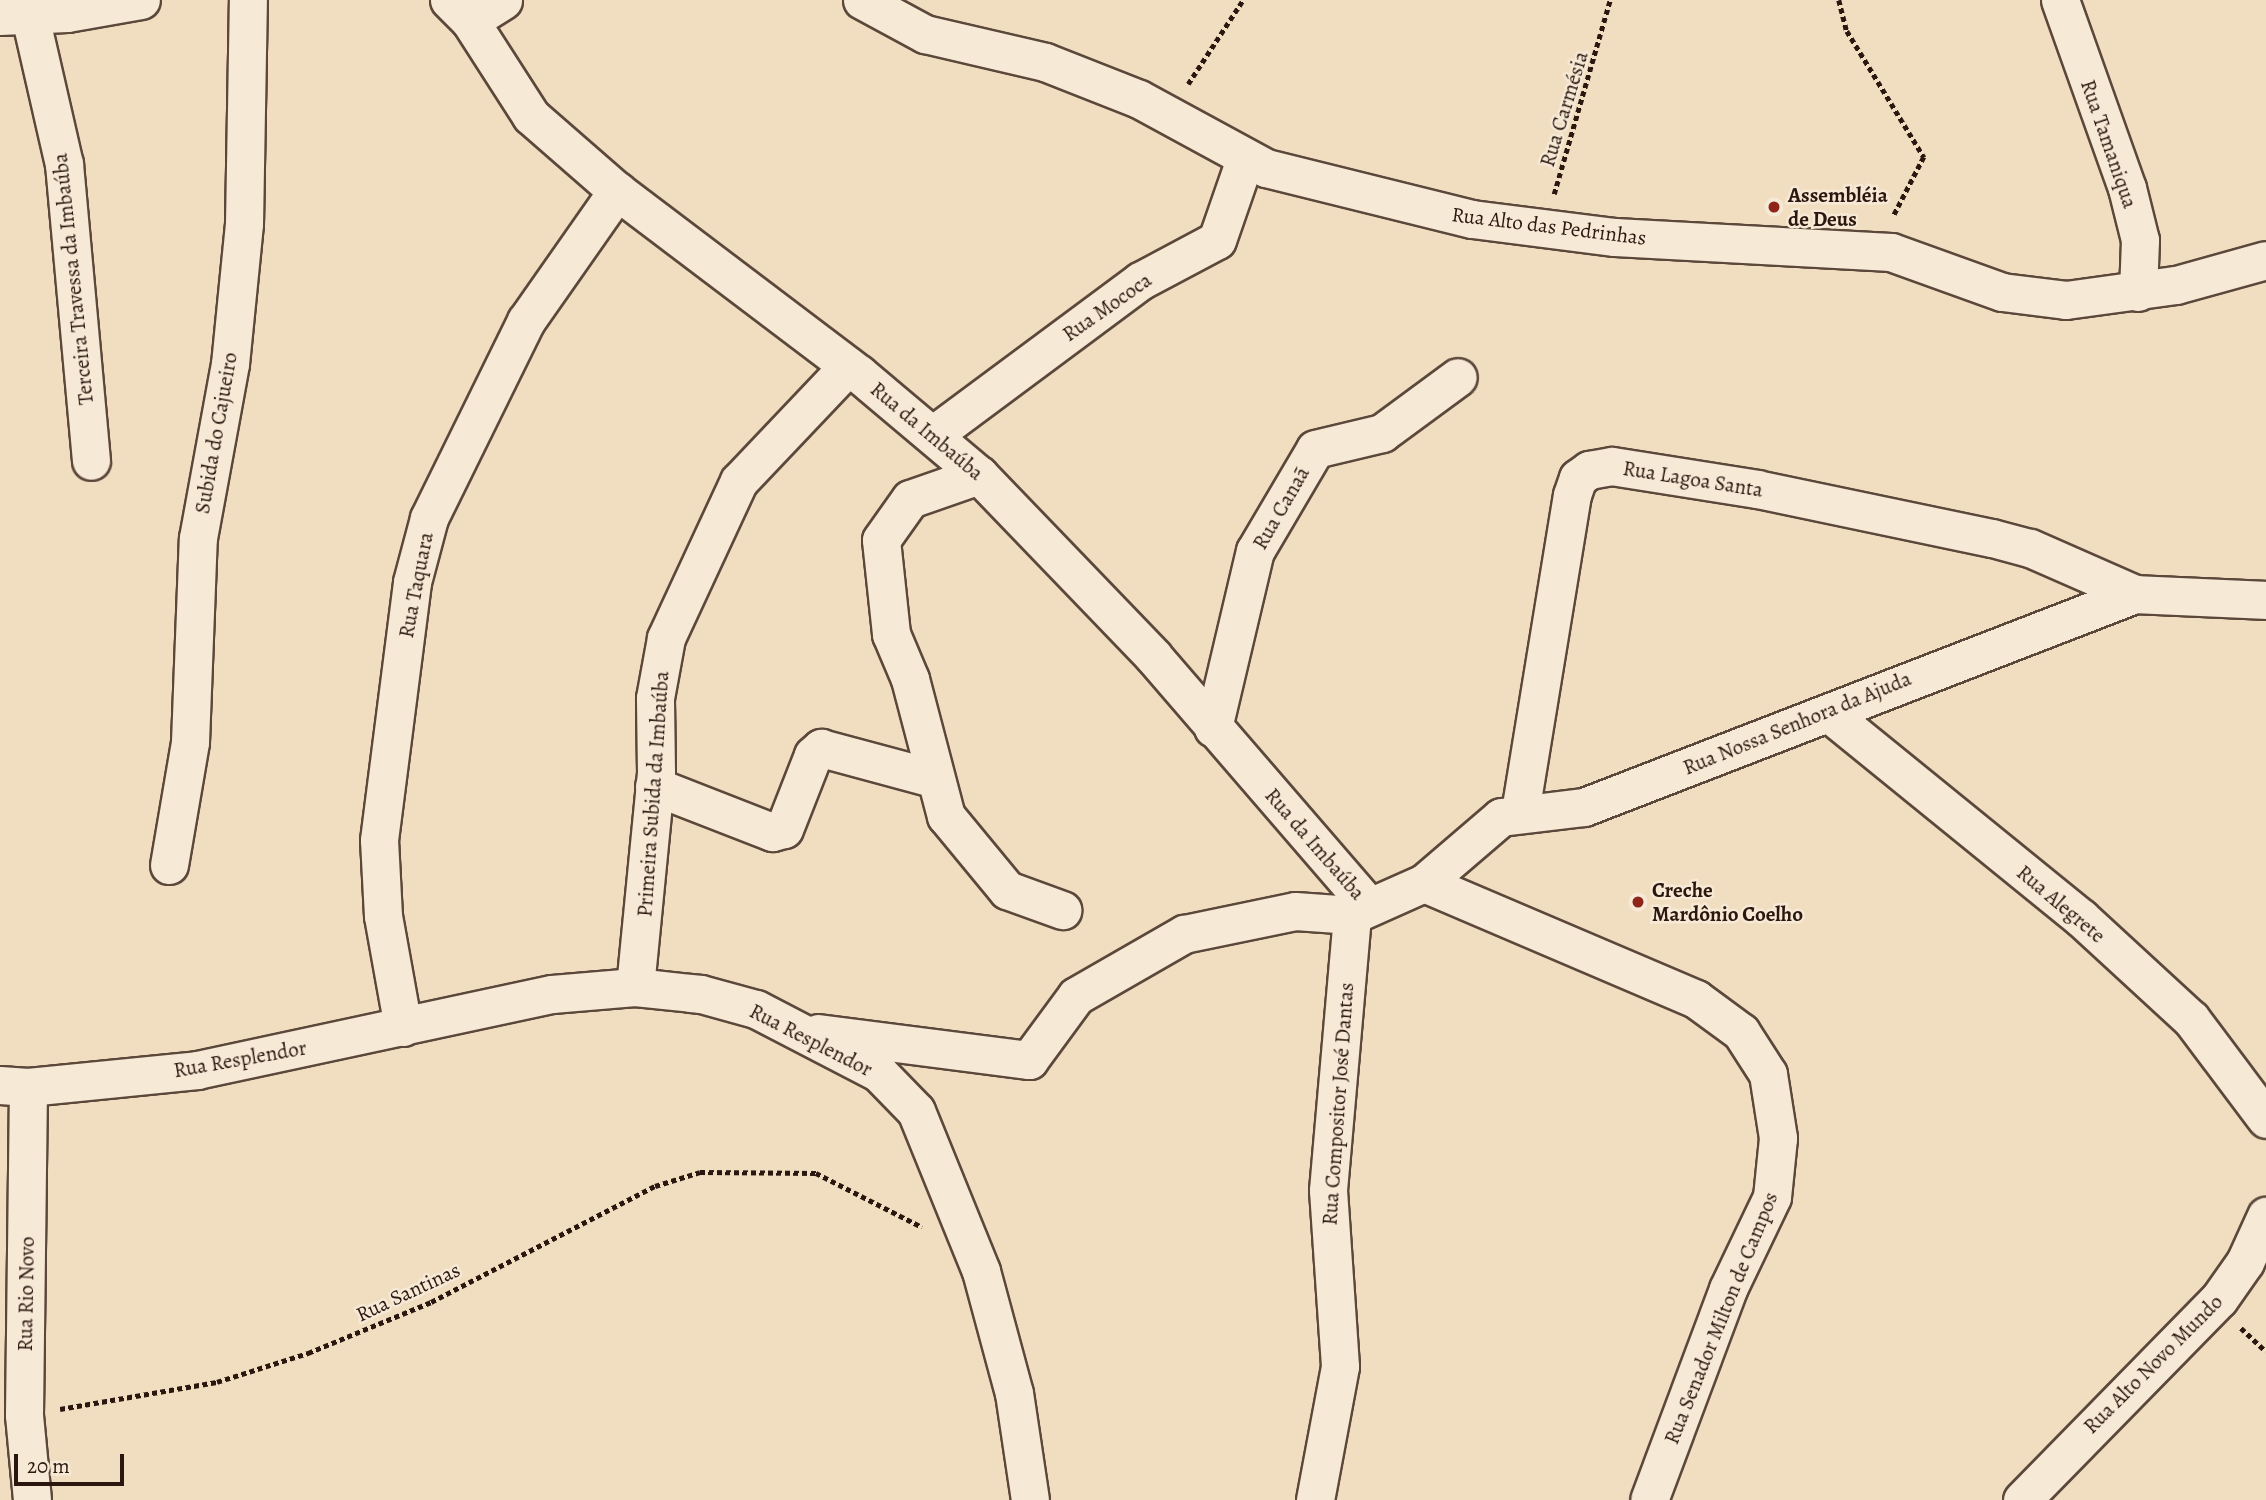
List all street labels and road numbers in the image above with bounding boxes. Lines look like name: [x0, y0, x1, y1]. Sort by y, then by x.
street label: Rua Carmésia: [1534, 48, 1594, 170]
street label: Rua Tamaniqua: [2075, 76, 2143, 212]
street label: Terceira Travessa da Imbaúba: [47, 152, 99, 406]
street label: Rua Alto das Pedrinhas: [1450, 202, 1648, 250]
street label: Rua Mococa: [1058, 267, 1156, 347]
street label: Subida do Cajueiro: [189, 350, 243, 516]
street label: Rua da Imbaúba: [865, 376, 989, 486]
street label: Rua Lagoa Santa: [1621, 455, 1765, 503]
street label: Rua Canaã: [1247, 462, 1315, 554]
street label: Rua Taquara: [393, 530, 439, 640]
street label: Rua Nossa Senhora da Ajuda: [1679, 666, 1915, 780]
street label: Primeira Subida da Imbaúba: [632, 670, 674, 918]
street label: Rua da Imbaúba: [1260, 783, 1370, 905]
street label: Rua Alegrete: [2012, 860, 2110, 948]
street label: Rua Compositor José Dantas: [1317, 982, 1359, 1226]
street label: Rua Resplendor: [745, 998, 877, 1082]
street label: Rua Resplendor: [172, 1035, 308, 1083]
street label: Rua Senador Milton de Campos: [1659, 1188, 1783, 1448]
street label: Rua Rio Novo: [12, 1236, 40, 1352]
street label: Rua Santinas: [352, 1257, 464, 1327]
street label: Rua Alto Novo Mundo: [2078, 1289, 2228, 1439]

